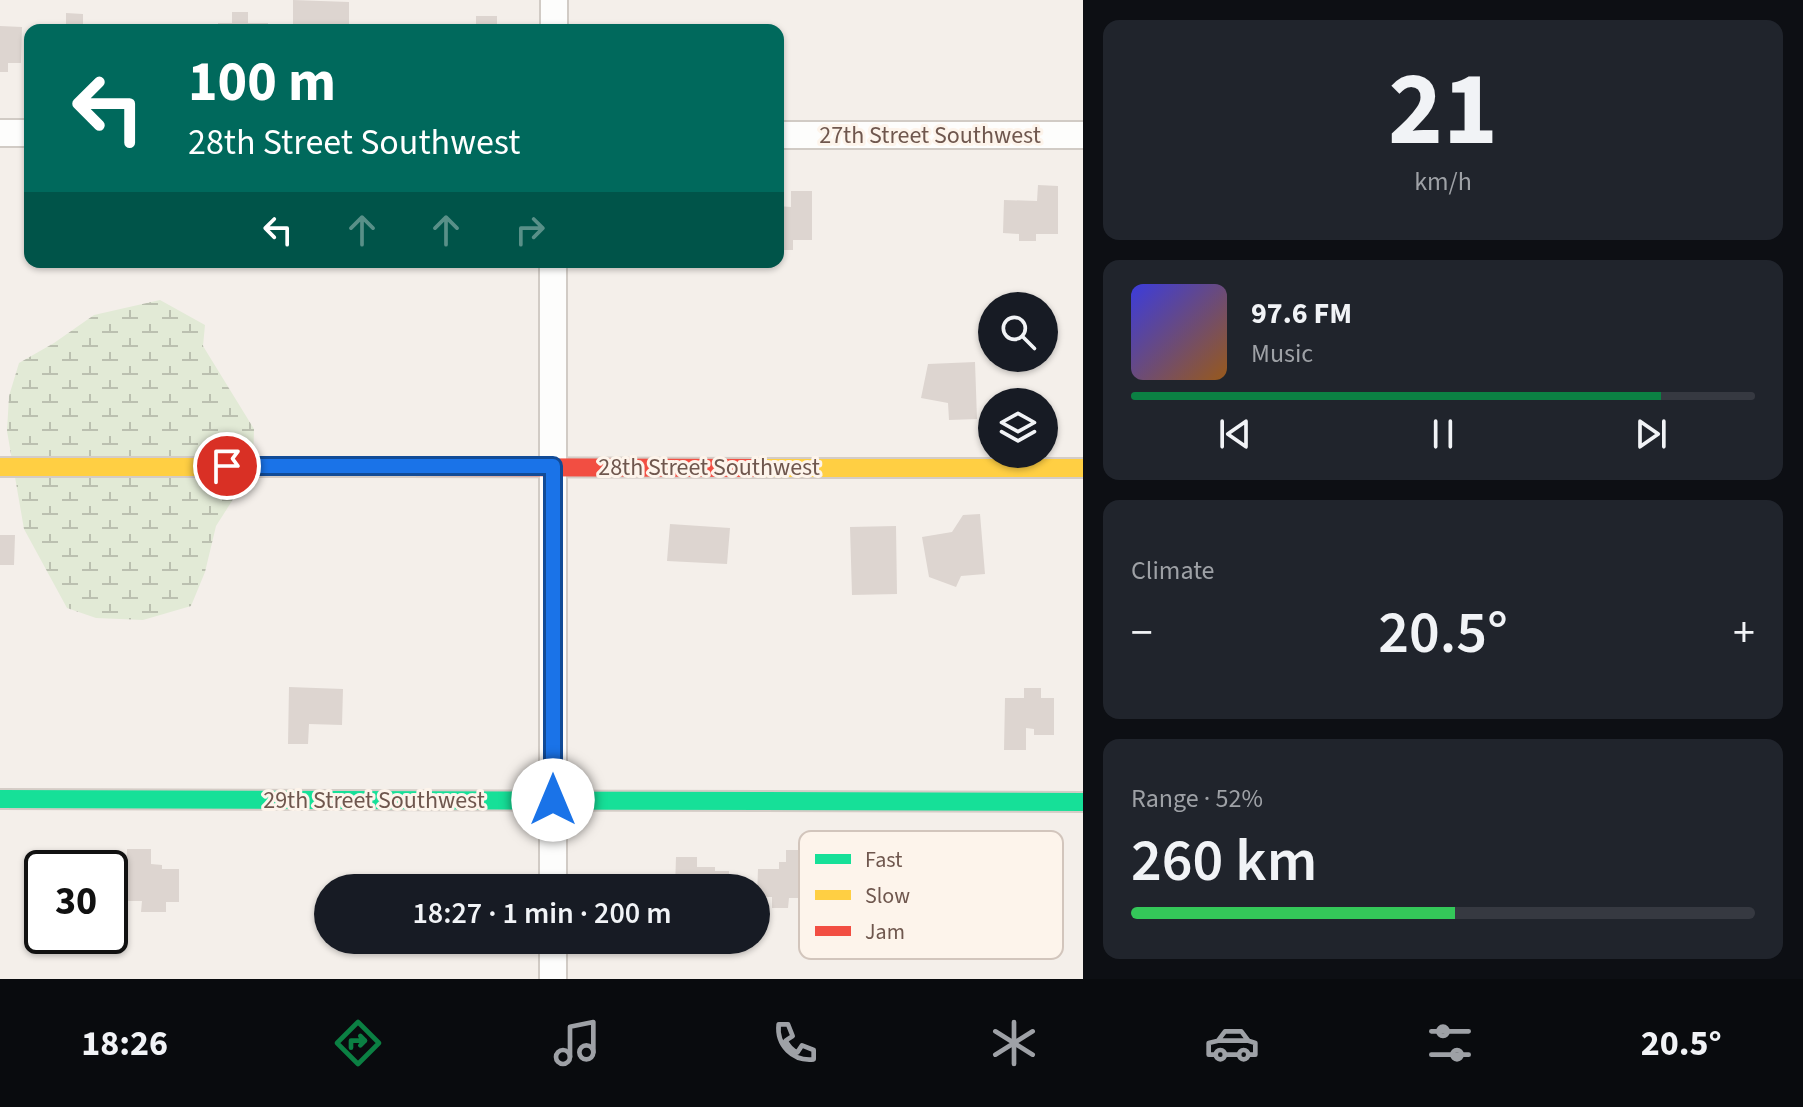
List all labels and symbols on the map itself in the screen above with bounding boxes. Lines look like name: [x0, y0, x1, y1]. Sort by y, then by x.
street label: 27th Street Southwest: [819, 118, 1041, 153]
pin: [193, 432, 261, 500]
street label: 28th Street Southwest: [598, 450, 820, 485]
position arrow: [511, 758, 595, 842]
street label: 29th Street Southwest: [263, 783, 485, 818]
legend: [799, 831, 1063, 959]
text: Fast: [865, 844, 903, 876]
speed limit sign: 30: [24, 850, 128, 954]
text: Slow: [865, 880, 910, 912]
text: Jam: [865, 916, 905, 948]

